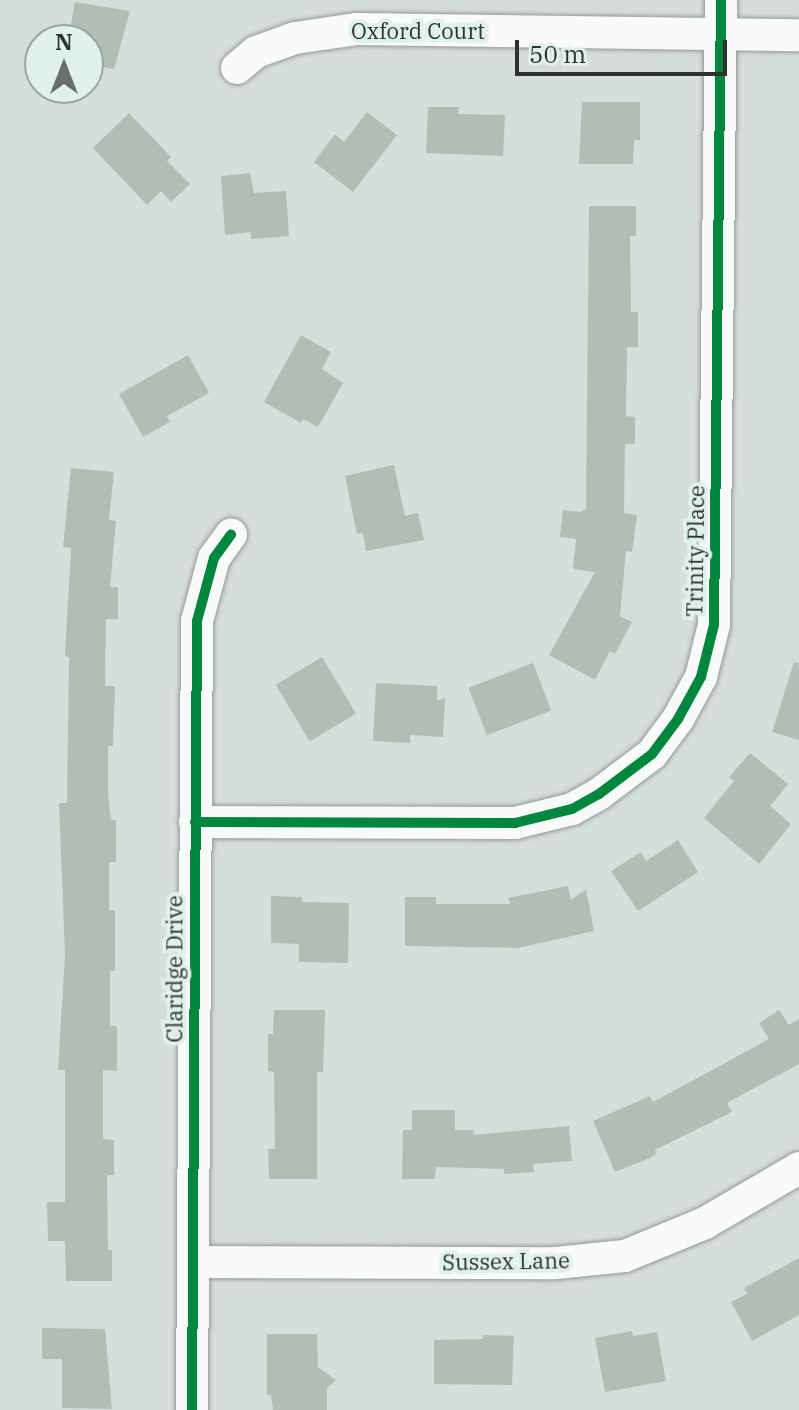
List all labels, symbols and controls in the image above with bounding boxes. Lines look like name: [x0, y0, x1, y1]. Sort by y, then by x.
street label: Oxford Court: [351, 18, 485, 44]
north arrow: [24, 24, 104, 104]
scale bar: [519, 24, 731, 74]
text: N: [55, 27, 73, 56]
text: 50 m: [529, 38, 586, 70]
street label: Trinity Place: [681, 485, 709, 617]
street label: Claridge Drive: [161, 895, 187, 1043]
street label: Sussex Lane: [442, 1247, 570, 1275]

